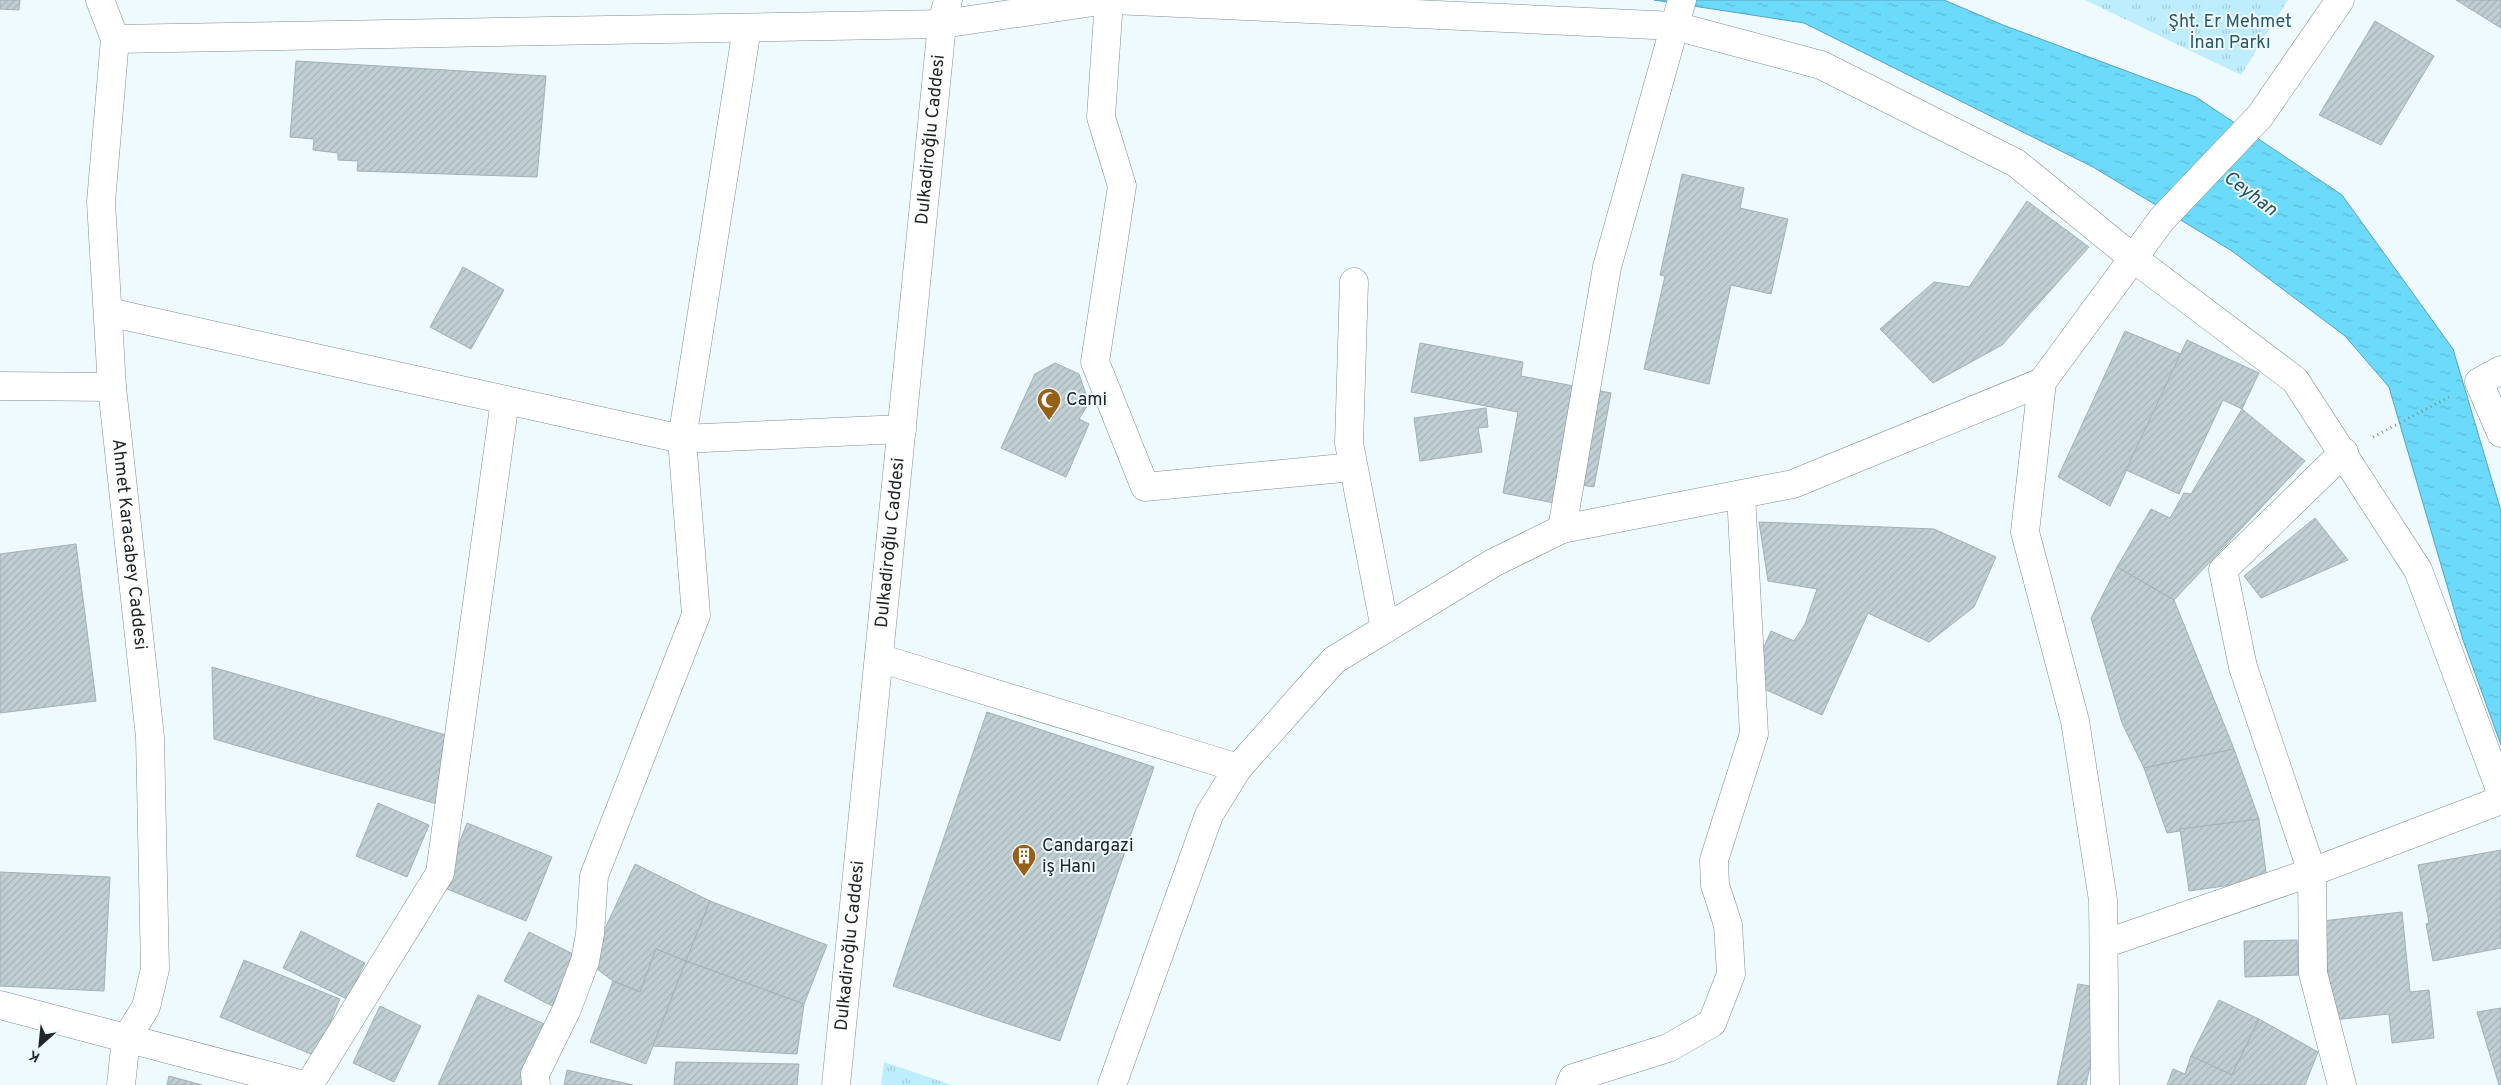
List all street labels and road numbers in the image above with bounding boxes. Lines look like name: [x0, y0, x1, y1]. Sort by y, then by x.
street label: Dulkadiroğlu Caddesi: [910, 53, 950, 226]
street label: Ahmet Karacabey Caddesi: [106, 438, 152, 651]
street label: Dulkadiroğlu Caddesi: [870, 456, 910, 629]
street label: Dulkadiroğlu Caddesi: [830, 859, 870, 1032]

